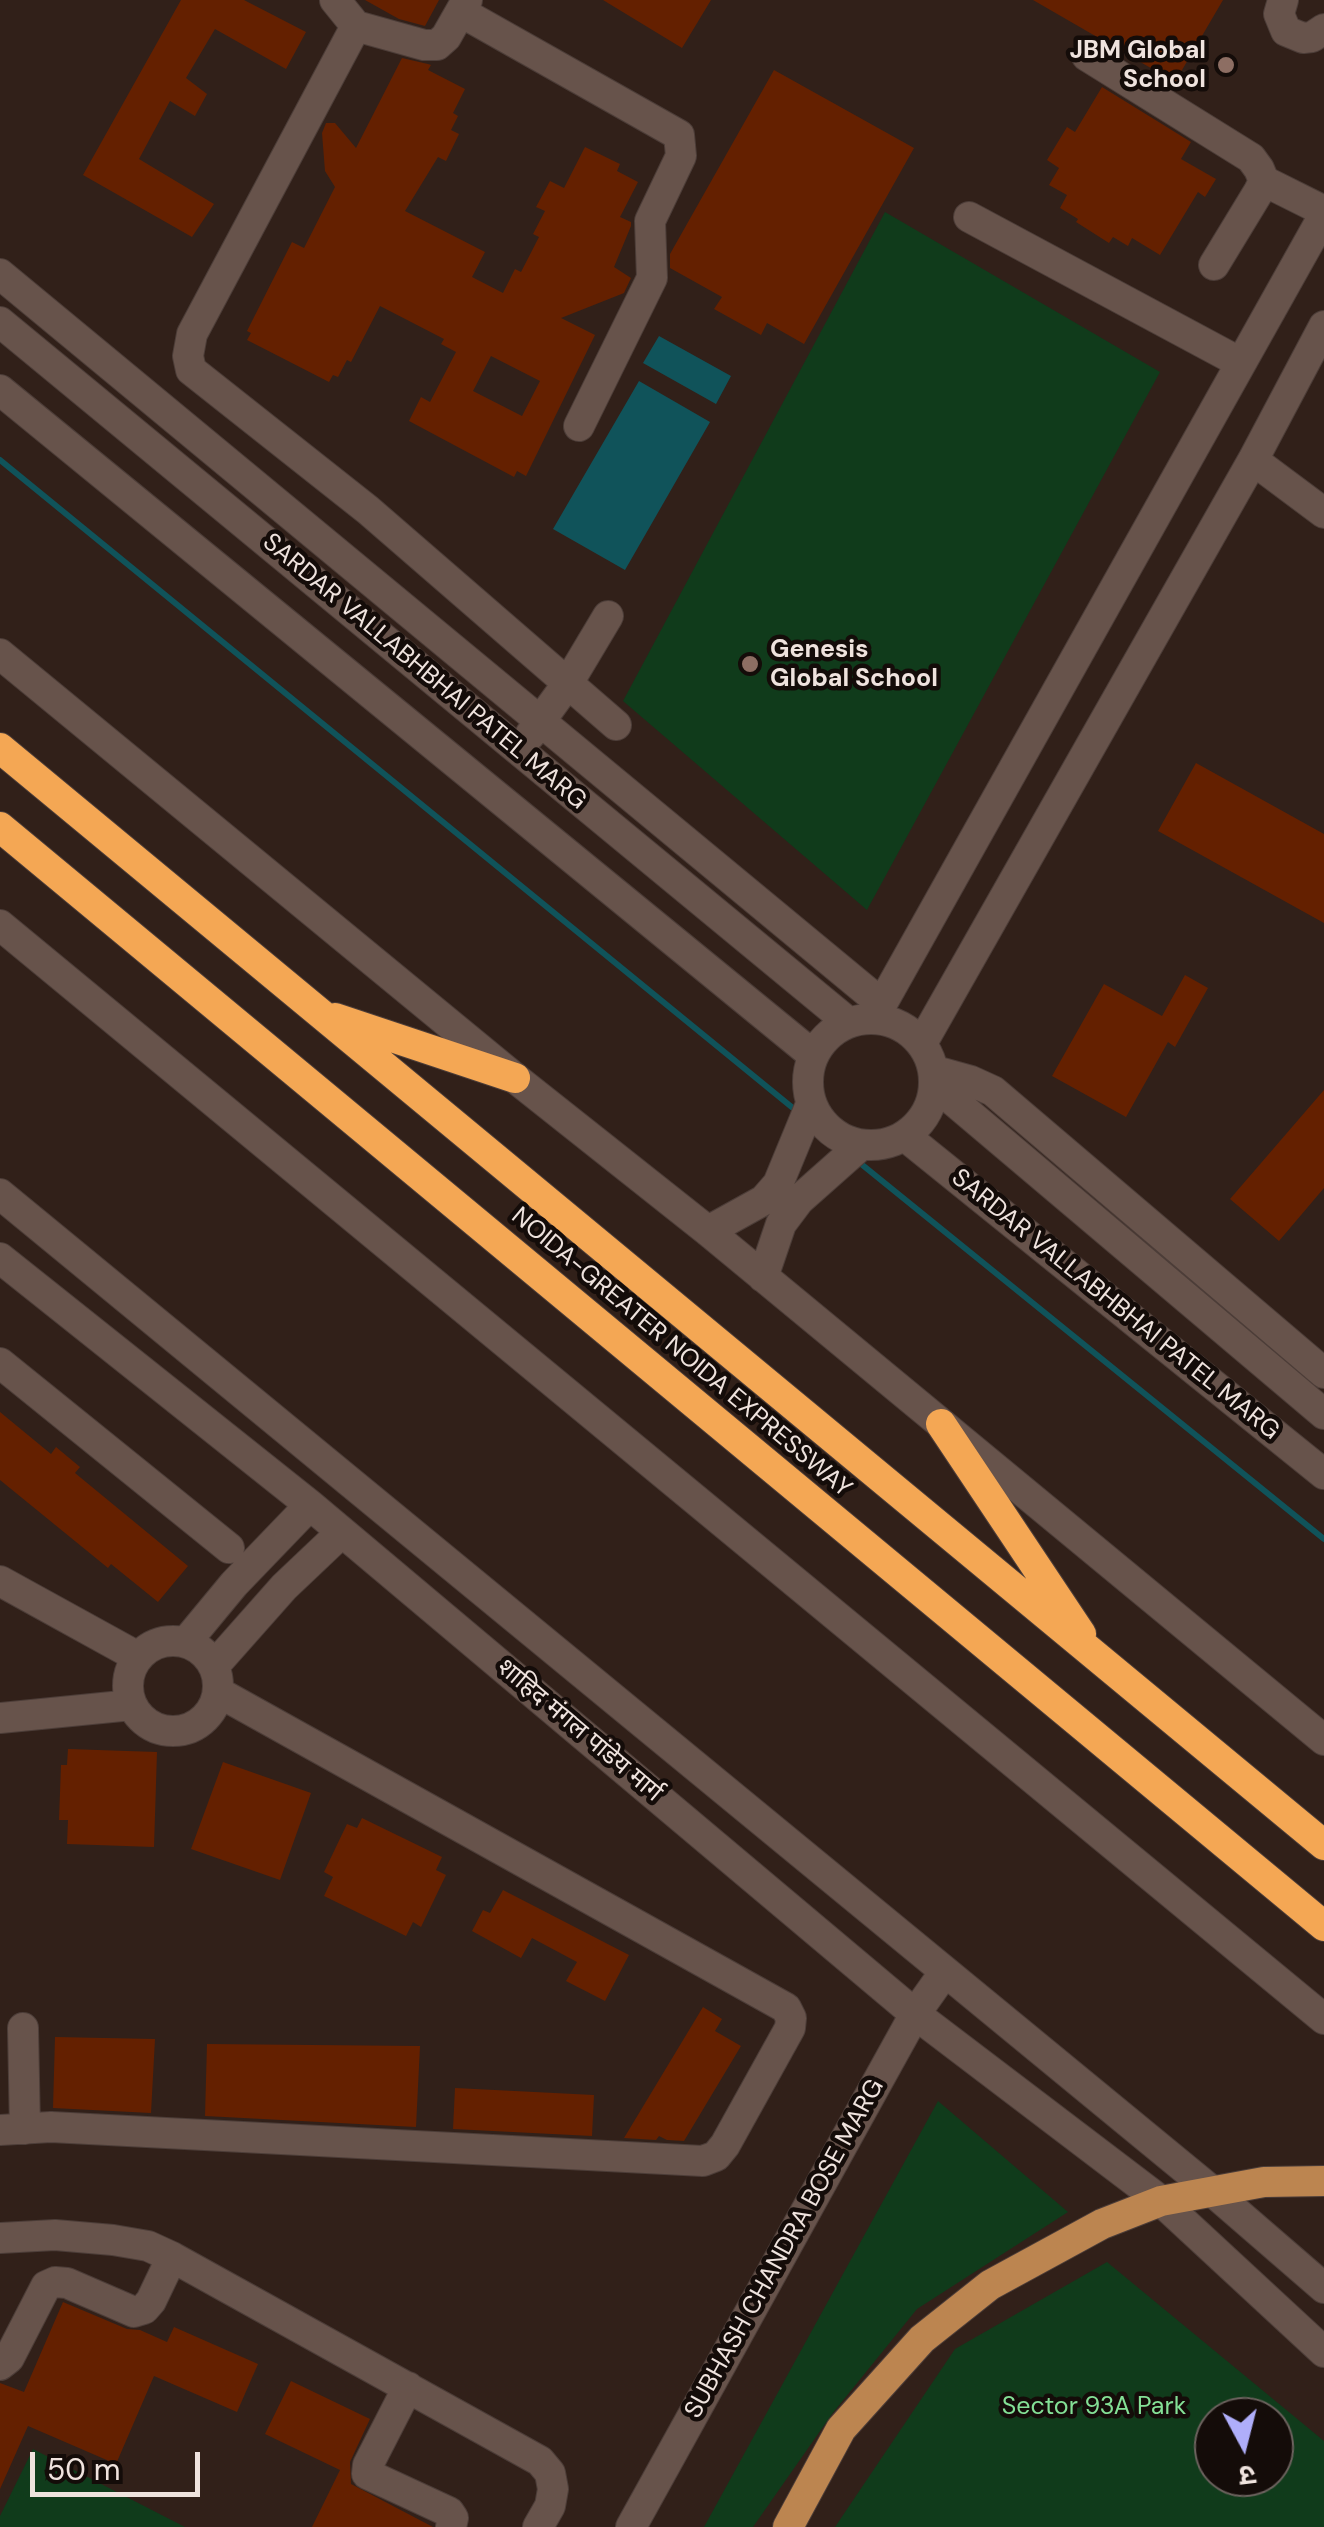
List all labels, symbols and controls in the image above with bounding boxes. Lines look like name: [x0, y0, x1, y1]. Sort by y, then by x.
place label: JBM Global School: [1069, 36, 1206, 95]
marker: JBM Global School: [1215, 54, 1237, 76]
street label: SARDAR VALLABHBHAI PATEL MARG: [256, 528, 592, 816]
place label: Genesis Global School: [770, 635, 938, 694]
marker: Genesis Global School: [739, 653, 761, 675]
street label: SARDAR VALLABHBHAI PATEL MARG: [945, 1163, 1285, 1447]
street label: NOIDA-GREATER NOIDA EXPRESSWAY: [505, 1202, 857, 1504]
street label: शाहिद मंगल पांडेय मार्ग: [490, 1653, 668, 1809]
street label: SUBHASH CHANDRA BOSE MARG: [679, 2074, 891, 2424]
park label: Sector 93A Park: [1002, 2392, 1186, 2422]
north arrow: [1194, 2397, 1294, 2497]
scale bar: [35, 2432, 205, 2494]
text: 50 m: [47, 2450, 121, 2489]
text: उ: [1237, 2456, 1258, 2495]

